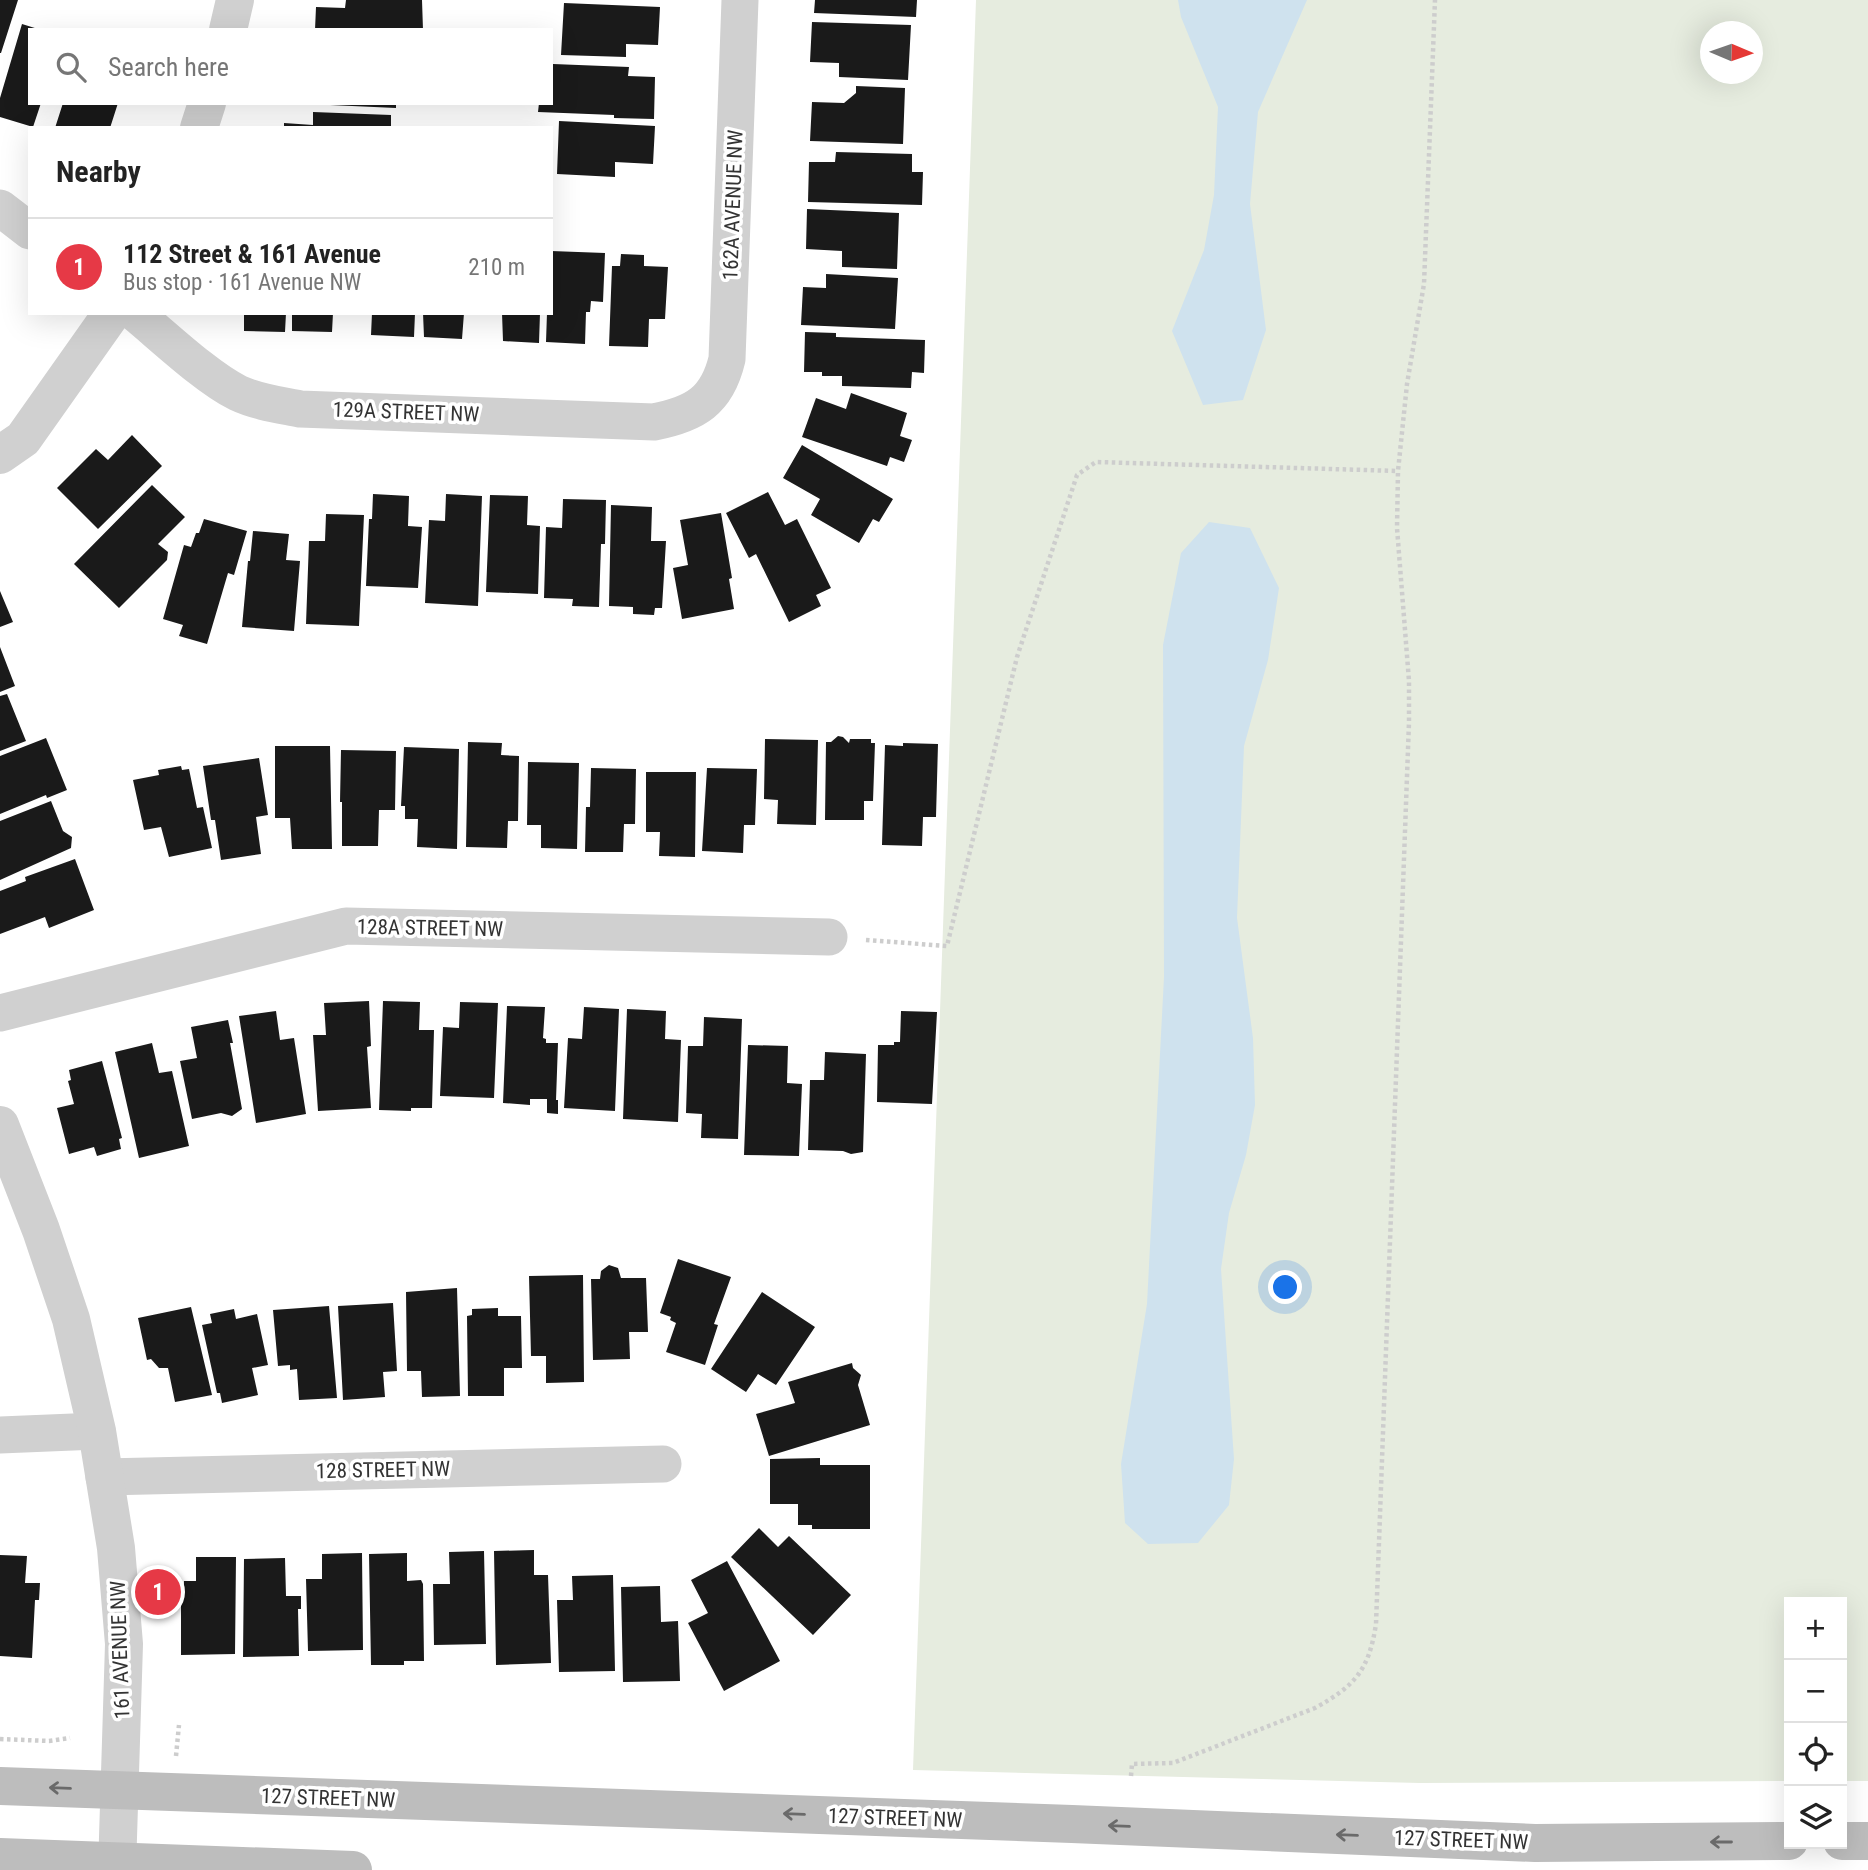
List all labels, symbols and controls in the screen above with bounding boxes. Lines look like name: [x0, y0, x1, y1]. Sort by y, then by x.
north arrow: [1700, 21, 1763, 84]
search box: [28, 28, 553, 105]
icon: search: [52, 48, 90, 86]
text: Search here: [108, 52, 229, 82]
street label: 162A AVENUE NW: [718, 129, 748, 281]
text: Nearby: [56, 154, 141, 189]
text: 112 Street & 161 Avenue: [123, 239, 381, 269]
text: 1: [73, 254, 85, 281]
text: 210 m: [468, 254, 525, 281]
text: Bus stop · 161 Avenue NW: [123, 269, 361, 296]
street label: 129A STREET NW: [332, 397, 480, 427]
street label: 128A STREET NW: [357, 915, 503, 941]
your location: [1268, 1270, 1302, 1304]
street label: 128 STREET NW: [316, 1457, 450, 1483]
pin: 1: [135, 1566, 181, 1618]
street label: 161 AVENUE NW: [106, 1580, 134, 1720]
map controls: [1784, 1597, 1847, 1849]
button: +: [1784, 1597, 1847, 1660]
button: −: [1784, 1660, 1847, 1723]
button: locate: [1784, 1723, 1847, 1786]
one-way arrow: [49, 1782, 72, 1795]
street label: 127 STREET NW: [260, 1784, 396, 1812]
button: layers: [1784, 1786, 1847, 1849]
street label: 127 STREET NW: [827, 1804, 963, 1832]
one-way arrow: [783, 1807, 806, 1821]
one-way arrow: [1108, 1819, 1131, 1832]
street label: 127 STREET NW: [1393, 1826, 1529, 1854]
one-way arrow: [1335, 1829, 1358, 1842]
one-way arrow: [1710, 1835, 1733, 1849]

